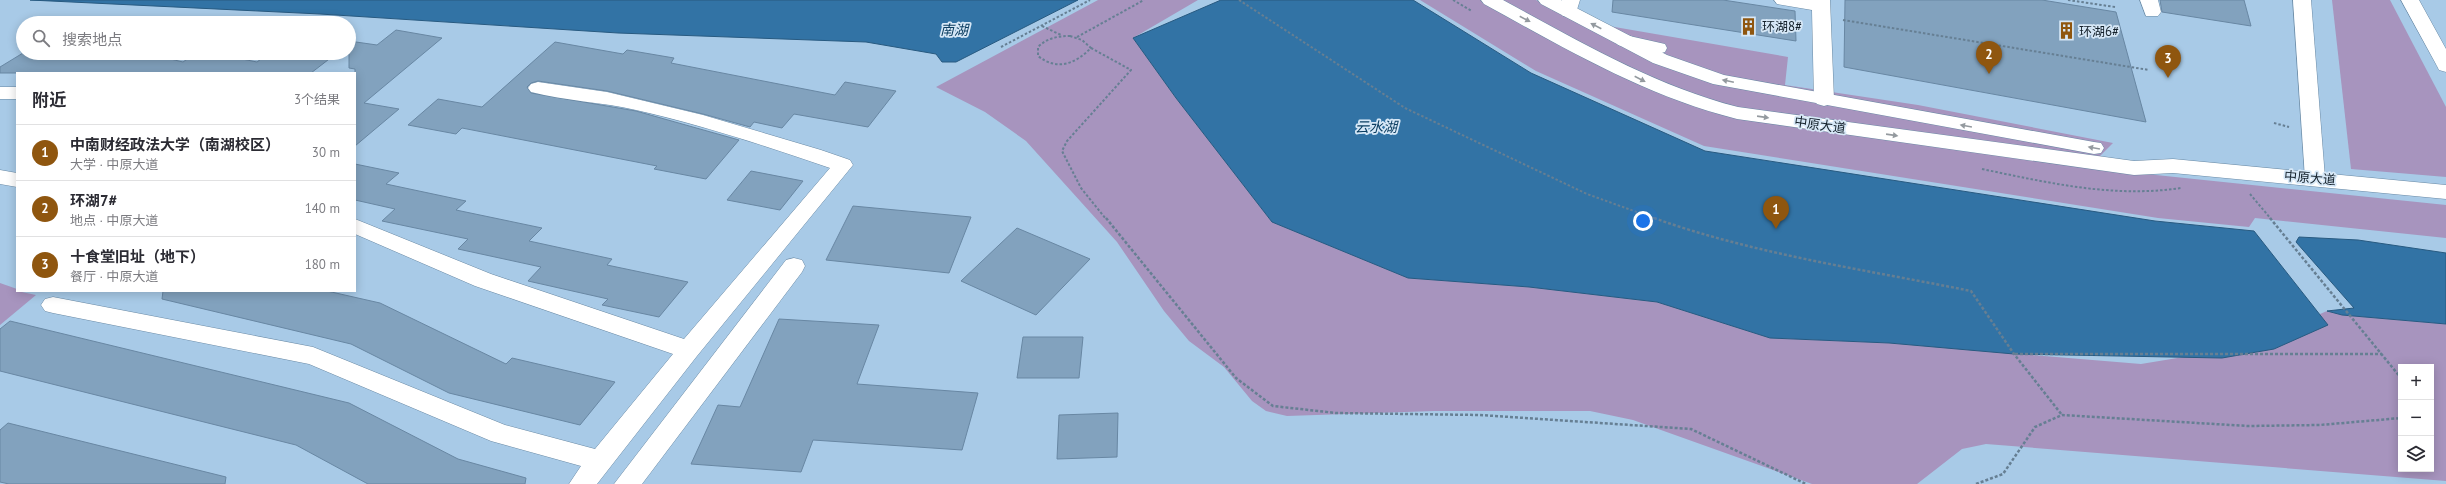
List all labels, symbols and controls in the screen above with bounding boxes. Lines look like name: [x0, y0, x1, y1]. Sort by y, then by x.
one-way arrow: [1519, 15, 1531, 22]
search box: [16, 16, 356, 60]
building icon: 环湖8#: [1739, 16, 1759, 36]
place label: 环湖8#: [1762, 18, 1802, 35]
water label: 南湖: [940, 21, 970, 39]
building icon: 环湖6#: [2056, 21, 2076, 41]
one-way arrow: [1590, 23, 1602, 29]
place label: 环湖6#: [2079, 23, 2119, 40]
icon: search: [30, 27, 52, 49]
text: 搜索地点: [62, 30, 122, 49]
pin: 2: [1976, 41, 2002, 74]
pin: 3: [2155, 45, 2181, 78]
one-way arrow: [1634, 76, 1645, 82]
one-way arrow: [1722, 78, 1735, 84]
text: 附近: [32, 89, 66, 111]
text: 3个结果: [294, 91, 340, 108]
street label: 中原大道: [1793, 113, 1847, 137]
one-way arrow: [1757, 114, 1769, 120]
water label: 云水湖: [1355, 118, 1399, 136]
one-way arrow: [1960, 122, 1972, 128]
one-way arrow: [1886, 132, 1898, 138]
text: 中南财经政法大学（南湖校区）: [70, 135, 280, 154]
text: 1: [41, 144, 49, 161]
text: 30 m: [312, 144, 340, 161]
one-way arrow: [2088, 145, 2100, 151]
text: 大学 · 中原大道: [70, 156, 158, 173]
street label: 中原大道: [2283, 167, 2337, 189]
text: 环湖7#: [70, 191, 117, 210]
pin: 1: [1763, 196, 1789, 229]
text: 2: [41, 200, 49, 217]
text: 140 m: [305, 200, 340, 217]
your location: [1633, 211, 1653, 231]
text: 地点 · 中原大道: [70, 212, 158, 229]
text: 十食堂旧址（地下）: [70, 247, 205, 266]
text: 3: [41, 256, 49, 273]
text: 180 m: [305, 256, 340, 273]
text: 餐厅 · 中原大道: [70, 268, 158, 285]
map controls: [2398, 364, 2434, 472]
button: +: [2398, 364, 2434, 400]
button: −: [2398, 400, 2434, 436]
button: layers: [2398, 436, 2434, 472]

